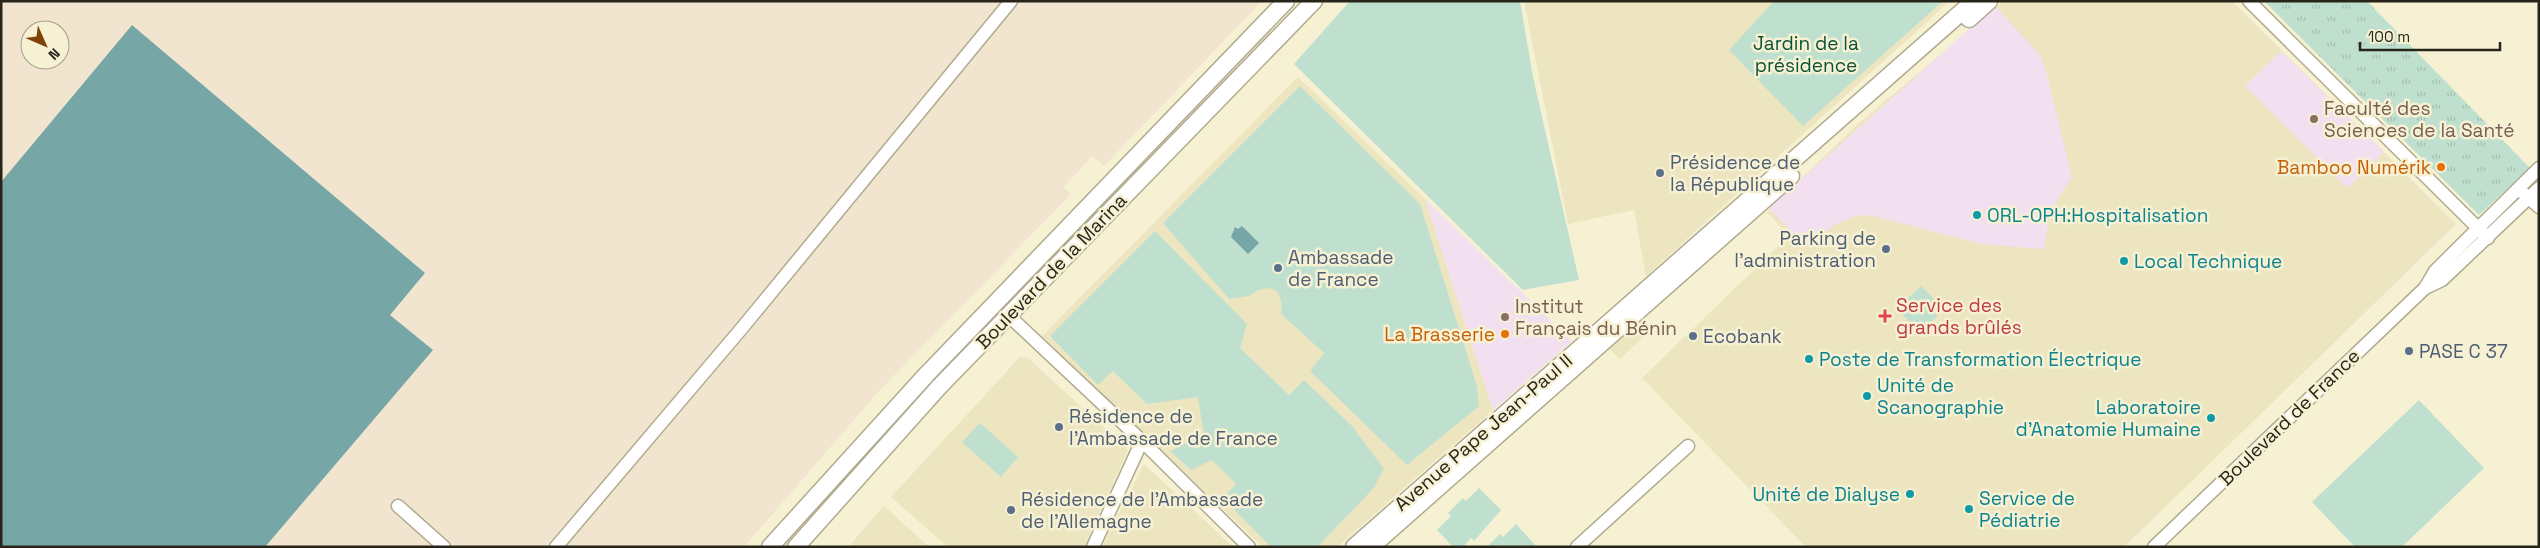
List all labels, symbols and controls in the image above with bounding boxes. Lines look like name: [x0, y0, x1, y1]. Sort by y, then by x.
north arrow: [20, 20, 70, 70]
scale bar: [2360, 20, 2500, 52]
text: 100 m: [2368, 27, 2410, 46]
park label: Jardin de la présidence: [1753, 31, 1859, 78]
text: N: [45, 45, 64, 64]
place label: Faculté des Sciences de la Santé: [2324, 96, 2514, 143]
marker: Faculté des Sciences de la Santé: [2308, 113, 2320, 125]
place label: Présidence de la République: [1670, 150, 1800, 197]
place label: Bamboo Numérik: [2277, 155, 2431, 180]
marker: Bamboo Numérik: [2435, 161, 2447, 173]
marker: Présidence de la République: [1654, 167, 1666, 179]
street label: Boulevard de la Marina: [971, 188, 1132, 354]
place label: ORL-OPH:Hospitalisation: [1987, 203, 2208, 228]
marker: ORL-OPH:Hospitalisation: [1971, 209, 1983, 221]
place label: Parking de l'administration: [1734, 226, 1876, 273]
marker: Parking de l'administration: [1880, 243, 1892, 255]
place label: Ambassade de France: [1288, 245, 1394, 292]
place label: Local Technique: [2134, 249, 2282, 274]
marker: Local Technique: [2118, 255, 2130, 267]
marker: Ambassade de France: [1272, 262, 1284, 274]
place label: Service des grands brûlés: [1896, 293, 2022, 340]
place label: Institut Français du Bénin: [1515, 294, 1677, 341]
marker: Service des grands brûlés: [1878, 309, 1892, 323]
marker: Institut Français du Bénin: [1499, 311, 1511, 323]
place label: La Brasserie: [1384, 322, 1495, 347]
place label: Ecobank: [1703, 324, 1782, 349]
marker: La Brasserie: [1499, 328, 1511, 340]
marker: Ecobank: [1687, 330, 1699, 342]
place label: PASE C 37: [2419, 339, 2508, 364]
street label: Boulevard de France: [2213, 343, 2365, 491]
marker: PASE C 37: [2403, 345, 2415, 357]
place label: Poste de Transformation Électrique: [1819, 347, 2141, 372]
street label: Avenue Pape Jean-Paul II: [1389, 348, 1578, 517]
marker: Poste de Transformation Électrique: [1803, 353, 1815, 365]
place label: Unité de Scanographie: [1877, 373, 2004, 420]
marker: Unité de Scanographie: [1861, 390, 1873, 402]
place label: Laboratoire d'Anatomie Humaine: [2016, 395, 2201, 442]
place label: Résidence de l'Ambassade de France: [1069, 404, 1278, 451]
marker: Laboratoire d'Anatomie Humaine: [2205, 412, 2217, 424]
marker: Résidence de l'Ambassade de France: [1053, 421, 1065, 433]
place label: Unité de Dialyse: [1752, 482, 1900, 507]
place label: Service de Pédiatrie: [1979, 486, 2075, 533]
place label: Résidence de l'Ambassade de l'Allemagne: [1021, 487, 1263, 534]
marker: Unité de Dialyse: [1904, 488, 1916, 500]
marker: Service de Pédiatrie: [1963, 503, 1975, 515]
marker: Résidence de l'Ambassade de l'Allemagne: [1005, 504, 1017, 516]

